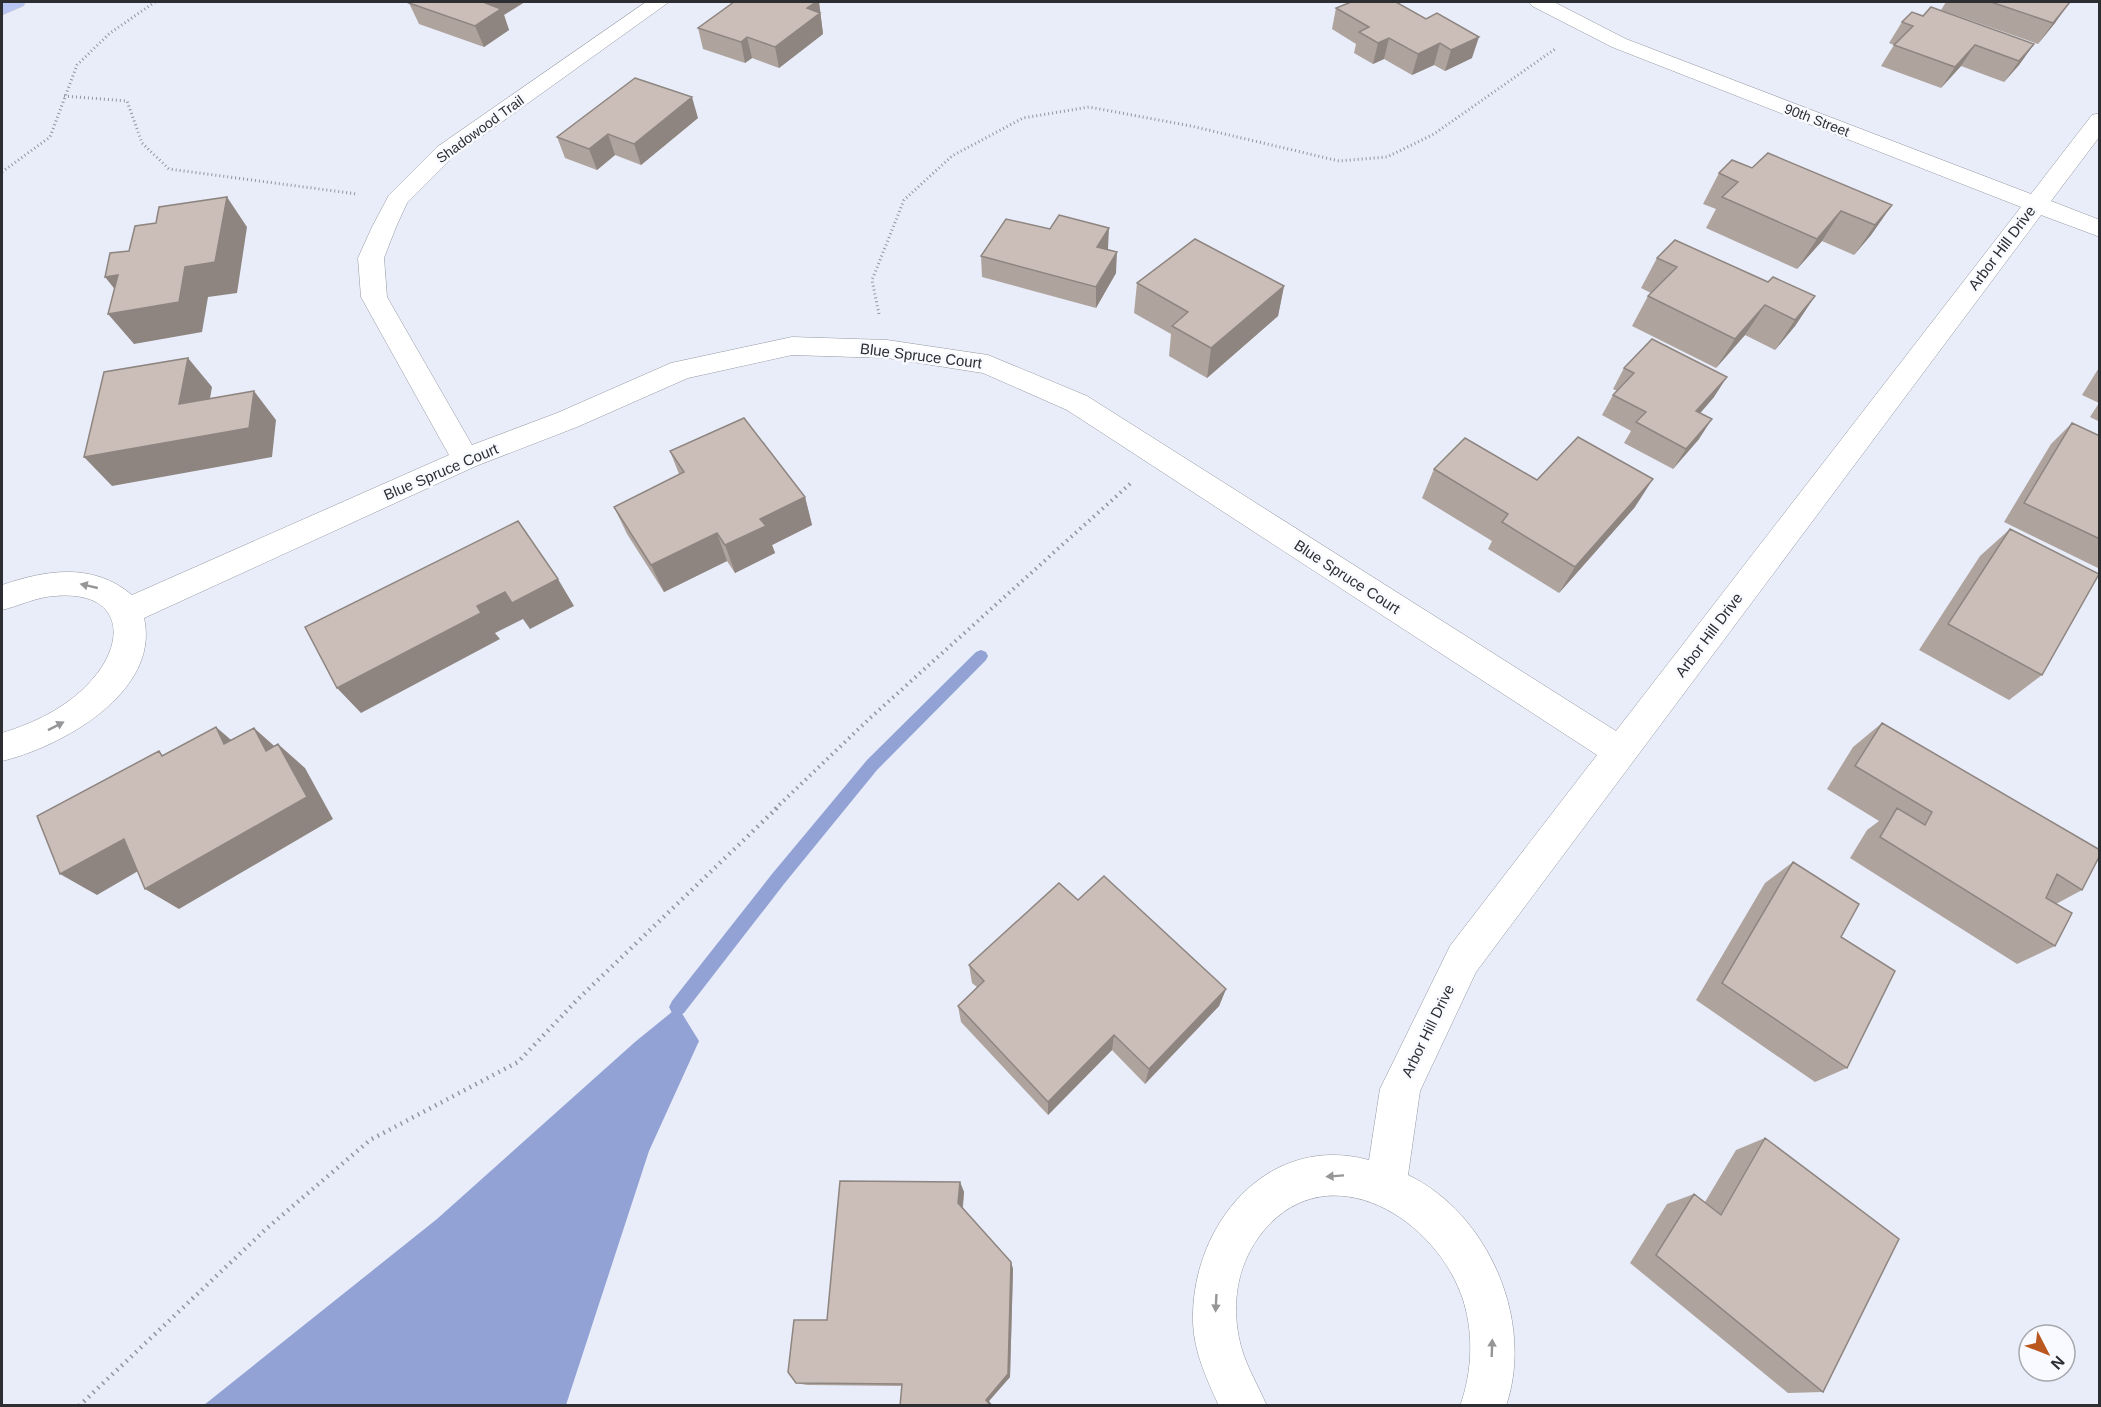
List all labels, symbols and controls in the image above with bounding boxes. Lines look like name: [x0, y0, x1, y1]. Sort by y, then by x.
street label: Shadowood Trail: [433, 92, 527, 166]
street label: 90th Street: [1782, 100, 1852, 140]
street label: Arbor Hill Drive: [1964, 202, 2039, 293]
street label: Blue Spruce Court: [859, 340, 984, 372]
street label: Blue Spruce Court: [381, 439, 501, 503]
street label: Blue Spruce Court: [1291, 536, 1404, 618]
one-way arrow: [79, 581, 98, 591]
street label: Arbor Hill Drive: [1671, 589, 1746, 680]
one-way arrow: [48, 721, 65, 731]
street label: Arbor Hill Drive: [1398, 982, 1457, 1080]
one-way arrow: [1326, 1171, 1345, 1181]
one-way arrow: [1212, 1294, 1221, 1313]
north arrow: [2017, 1323, 2077, 1383]
one-way arrow: [1488, 1339, 1497, 1358]
text: N: [2048, 1353, 2068, 1373]

